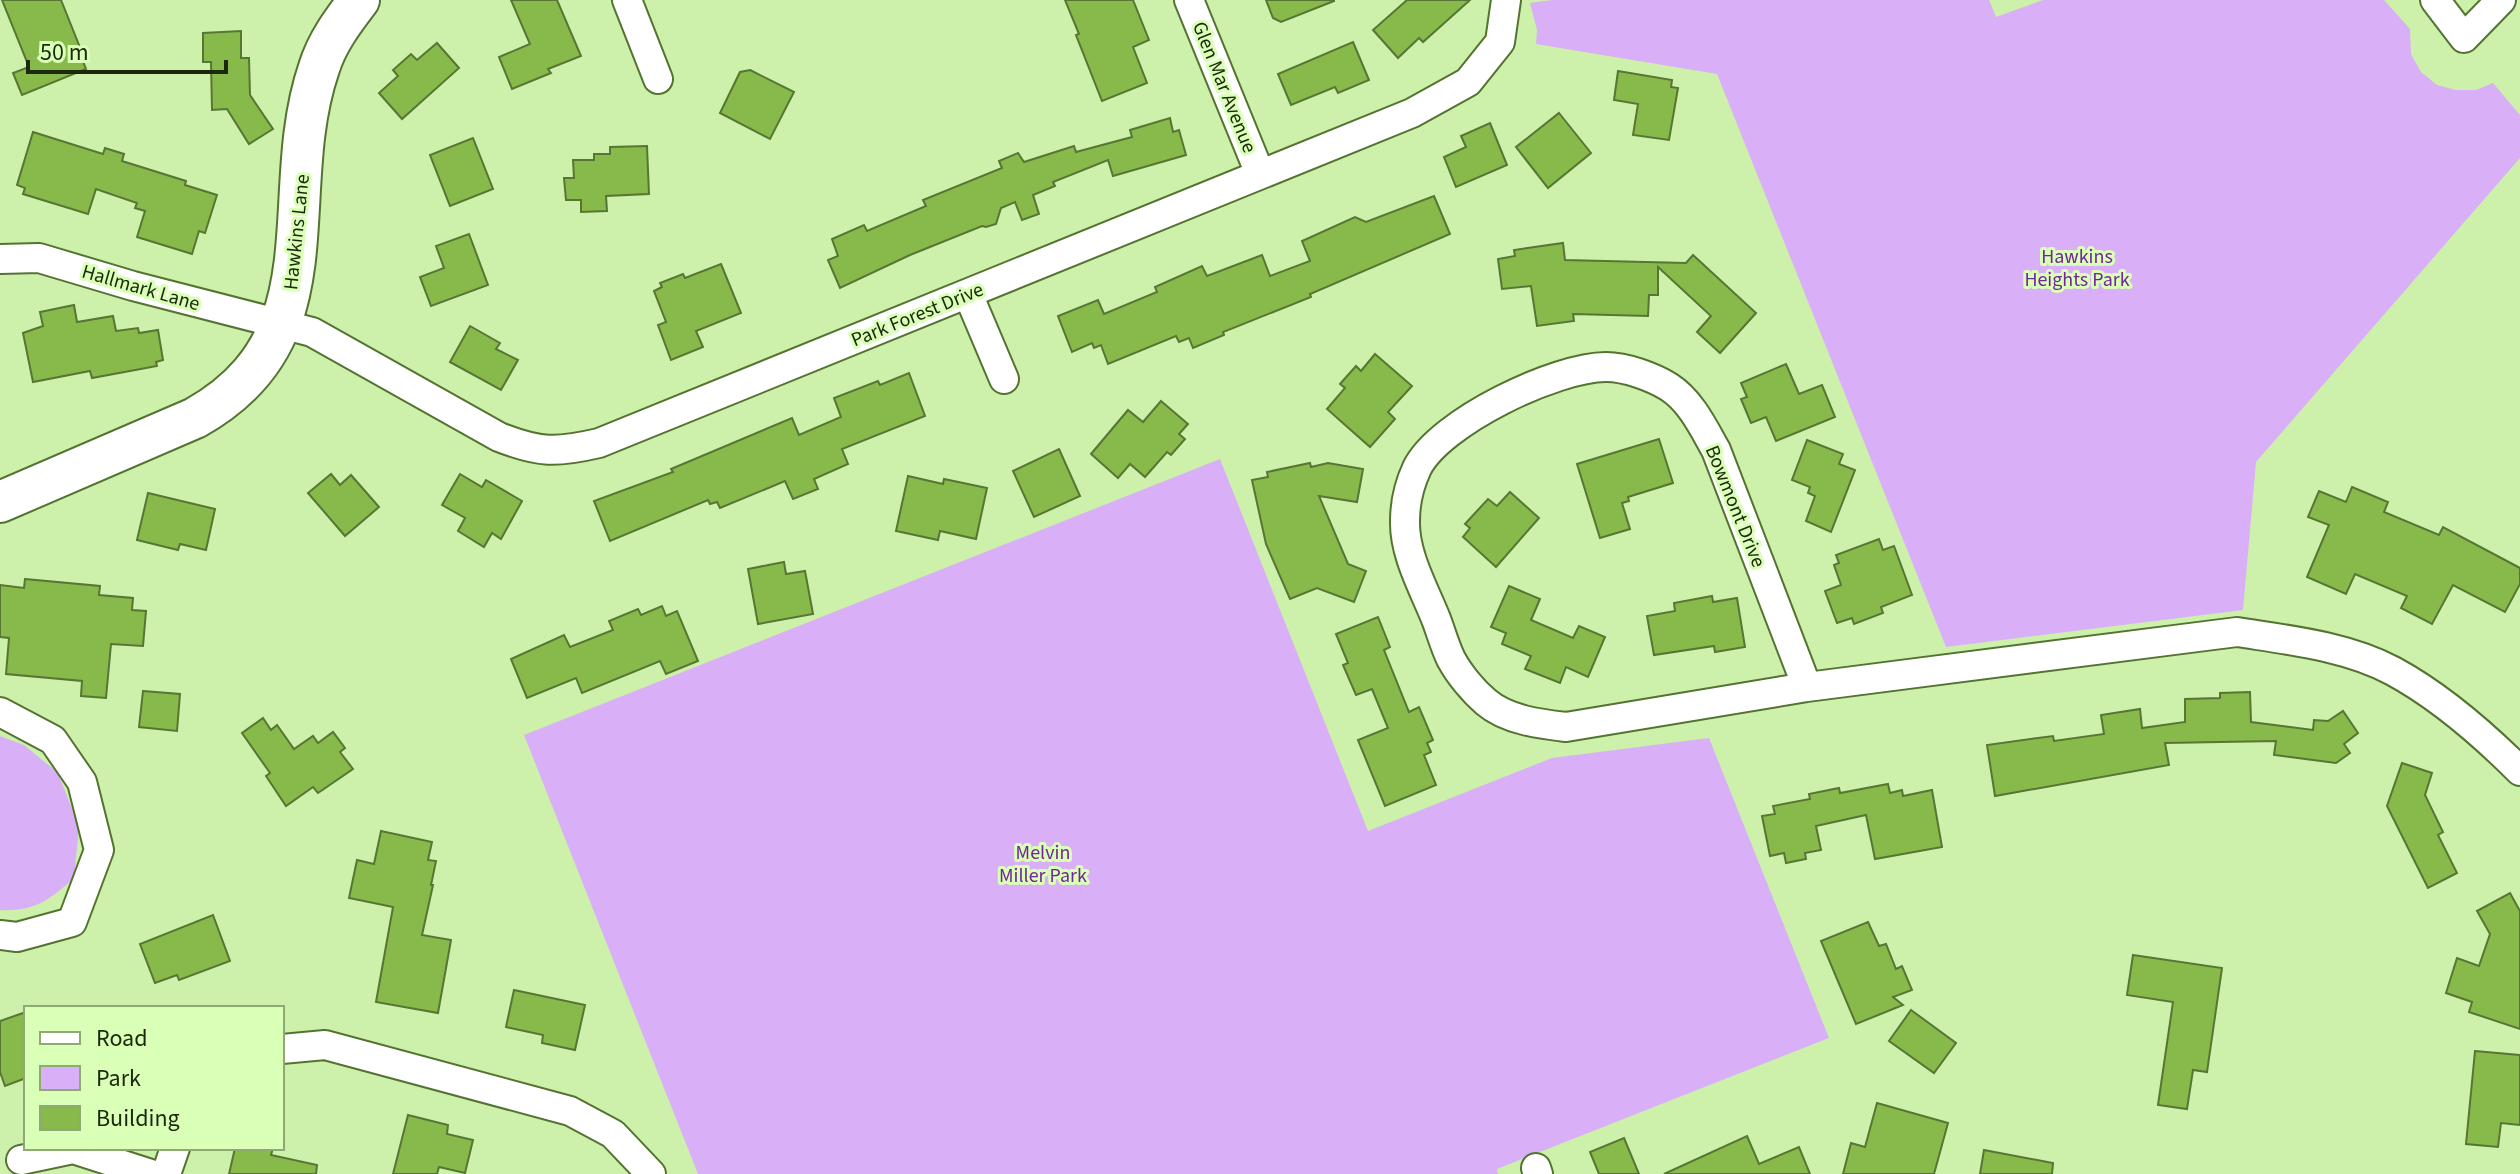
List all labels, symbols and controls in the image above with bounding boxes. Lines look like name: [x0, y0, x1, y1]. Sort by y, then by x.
street label: Glen Mar Avenue: [1185, 17, 1263, 157]
scale bar: [28, 24, 226, 74]
text: 50 m: [40, 35, 89, 70]
street label: Hawkins Lane: [277, 173, 317, 291]
park label: Hawkins Heights Park: [2024, 243, 2130, 294]
street label: Hallmark Lane: [78, 258, 203, 318]
street label: Park Forest Drive: [847, 276, 988, 354]
street label: Bowmont Drive: [1698, 441, 1772, 572]
park label: Melvin Miller Park: [999, 839, 1087, 890]
legend: [24, 1006, 284, 1150]
text: Road: [96, 1021, 148, 1056]
text: Park: [96, 1061, 141, 1096]
text: Building: [96, 1101, 180, 1136]

